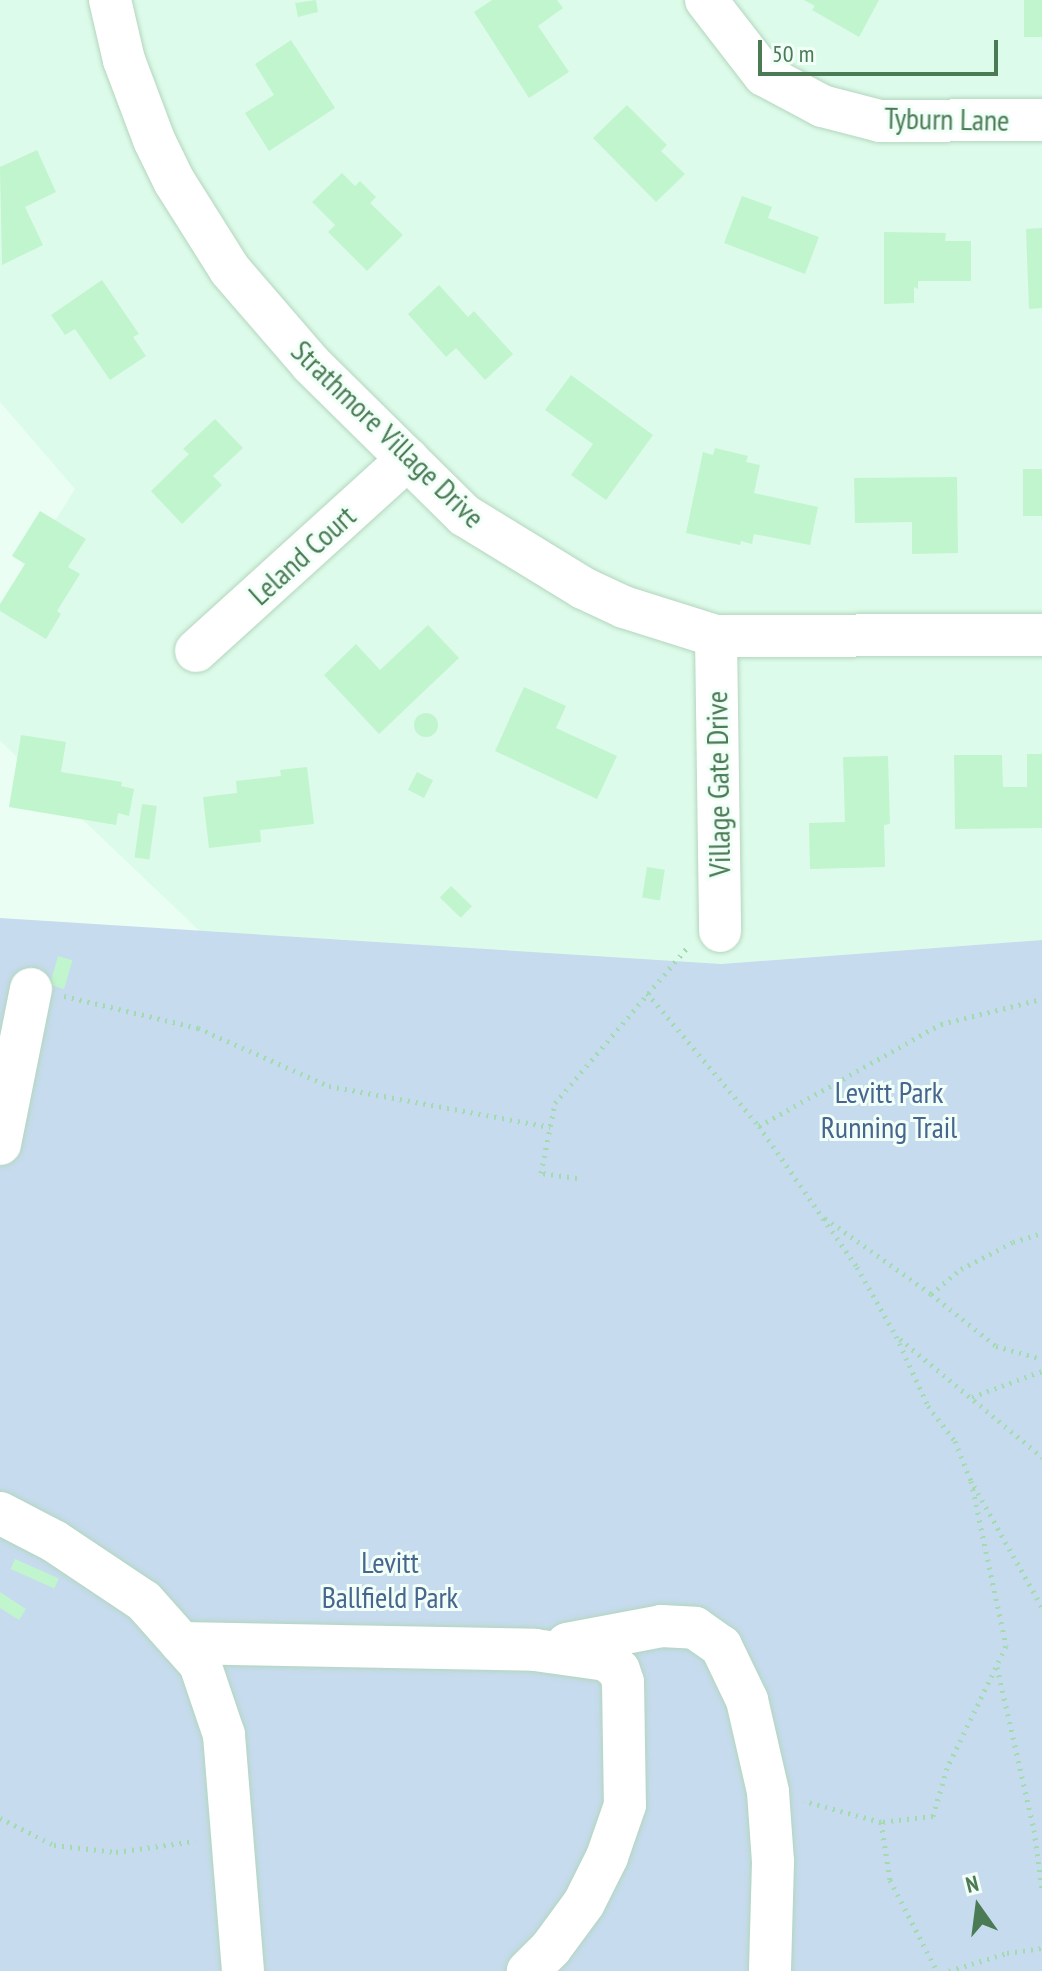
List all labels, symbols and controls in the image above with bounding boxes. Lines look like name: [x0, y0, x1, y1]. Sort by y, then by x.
scale bar: [762, 24, 1002, 74]
text: 50 m: [772, 38, 814, 69]
street label: Tyburn Lane: [884, 100, 1010, 138]
street label: Strathmore Village Drive: [284, 333, 492, 535]
street label: Leland Court: [241, 498, 363, 612]
street label: Village Gate Drive: [698, 691, 738, 877]
park label: Levitt Park Running Trail: [820, 1074, 958, 1144]
park label: Levitt Ballfield Park: [322, 1544, 458, 1614]
north arrow: [938, 1867, 1018, 1947]
text: N: [963, 1869, 981, 1899]

